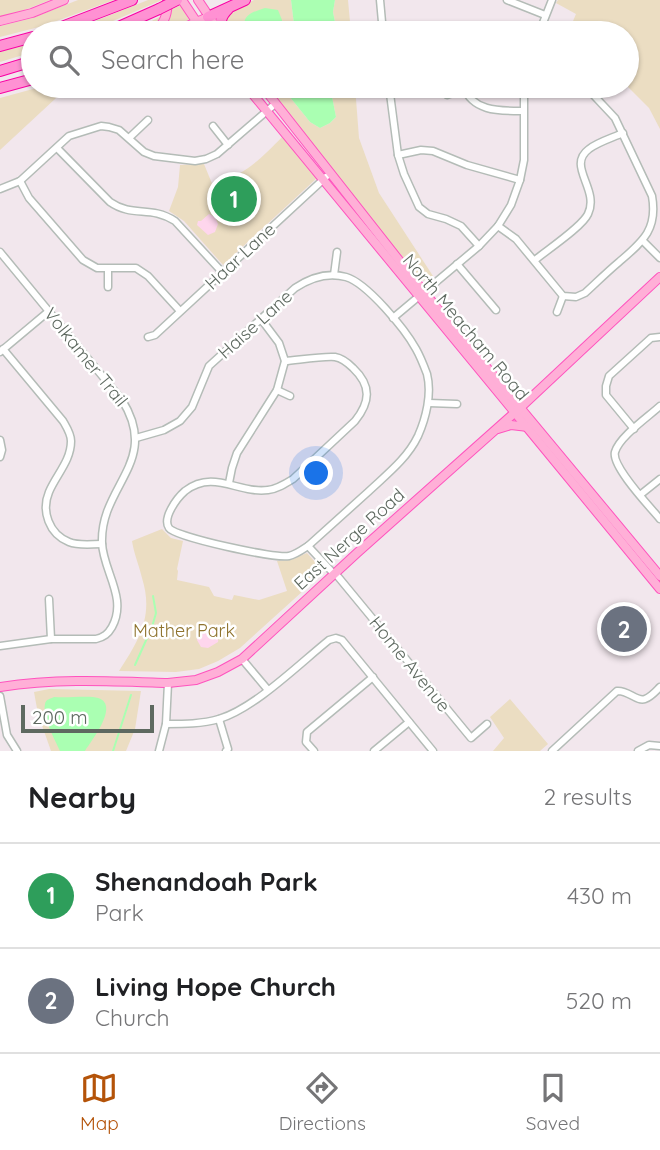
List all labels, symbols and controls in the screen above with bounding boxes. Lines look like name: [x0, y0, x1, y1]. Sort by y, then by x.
search box: [21, 21, 639, 98]
icon: search: [45, 41, 83, 79]
text: Search here: [101, 43, 245, 76]
pin: 1: [211, 173, 257, 225]
street label: Haar Lane: [200, 218, 280, 294]
street label: North Meacham Road: [398, 249, 534, 405]
street label: Haise Lane: [213, 285, 297, 363]
street label: Volkamer Trail: [39, 303, 133, 411]
your location: [299, 456, 333, 490]
street label: East Nerge Road: [289, 483, 409, 595]
pin: 2: [601, 603, 647, 655]
street label: Home Avenue: [364, 611, 456, 717]
park label: Mather Park: [133, 619, 235, 642]
scale bar: [21, 702, 154, 734]
text: 200 m: [32, 705, 88, 729]
text: Nearby: [28, 778, 136, 816]
text: 2 results: [543, 782, 632, 811]
text: Shenandoah Park: [95, 865, 318, 898]
text: 1: [47, 881, 55, 910]
text: 430 m: [567, 881, 632, 910]
text: Park: [95, 898, 144, 927]
text: Living Hope Church: [95, 970, 336, 1003]
text: 2: [44, 986, 58, 1015]
text: 520 m: [566, 986, 632, 1015]
text: Church: [95, 1003, 170, 1032]
tab: Map: [80, 1069, 119, 1135]
tab: Directions: [279, 1069, 366, 1135]
tab: Saved: [526, 1069, 580, 1135]

